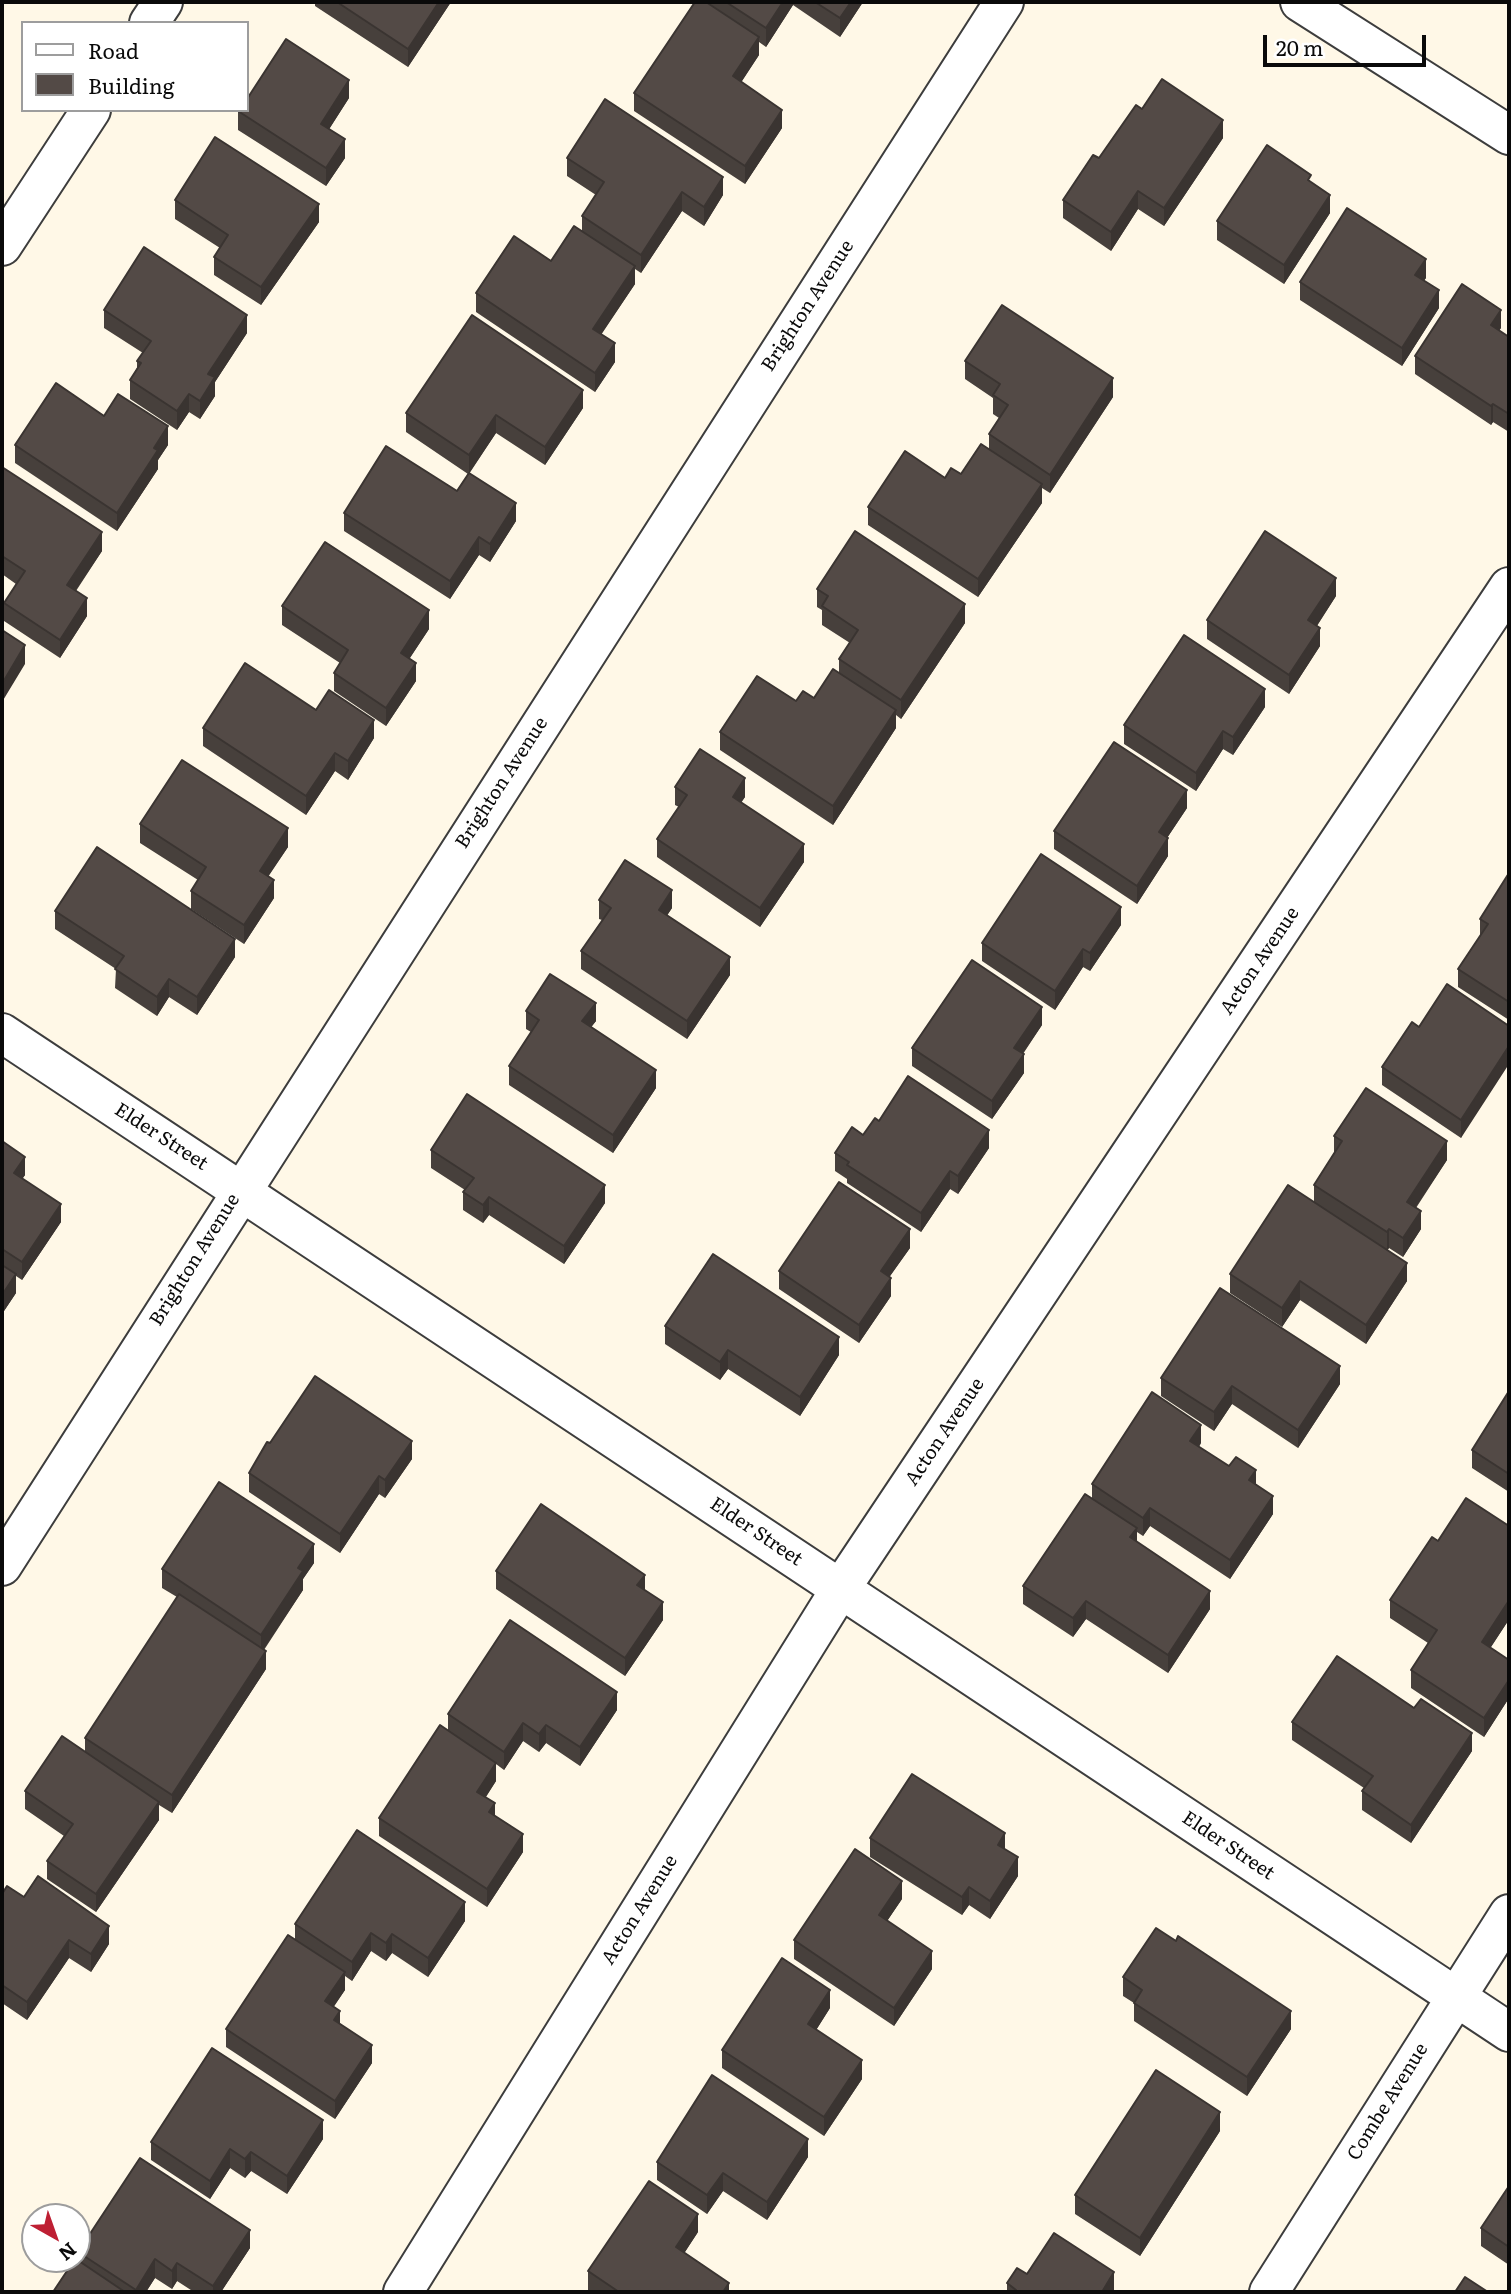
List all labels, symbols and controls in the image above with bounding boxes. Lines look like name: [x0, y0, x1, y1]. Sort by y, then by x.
legend: [21, 21, 248, 112]
scale bar: [1266, 21, 1429, 65]
text: 20 m: [1276, 31, 1323, 62]
text: Road: [88, 34, 139, 65]
text: Building: [88, 69, 174, 100]
street label: Brighton Avenue: [757, 236, 859, 376]
street label: Brighton Avenue: [451, 713, 553, 853]
street label: Acton Avenue: [1216, 903, 1304, 1019]
street label: Elder Street: [110, 1098, 212, 1176]
street label: Brighton Avenue: [145, 1190, 245, 1330]
street label: Acton Avenue: [901, 1374, 989, 1490]
street label: Elder Street: [706, 1493, 806, 1571]
street label: Elder Street: [1178, 1807, 1278, 1885]
street label: Acton Avenue: [597, 1851, 683, 1969]
street label: Combe Avenue: [1343, 2039, 1433, 2165]
north arrow: [21, 2203, 91, 2273]
text: N: [53, 2237, 83, 2268]

